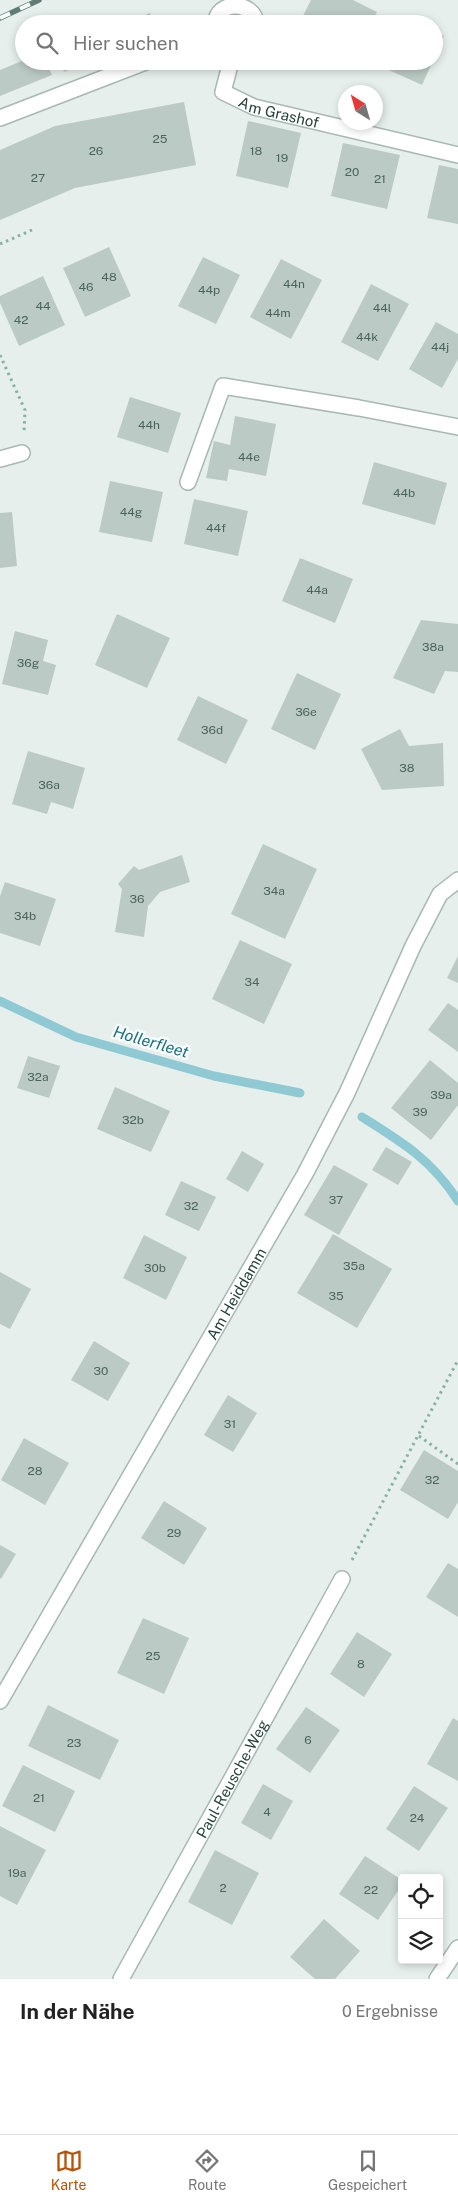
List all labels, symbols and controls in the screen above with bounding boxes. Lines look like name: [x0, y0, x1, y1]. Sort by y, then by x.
search box: [15, 15, 443, 70]
icon: search: [33, 29, 61, 57]
text: Hier suchen: [73, 32, 179, 54]
north arrow: [338, 85, 383, 130]
street label: Am Grashof: [236, 93, 321, 131]
house number: 25: [153, 132, 168, 146]
house number: 26: [89, 144, 103, 158]
house number: 18: [250, 144, 263, 158]
house number: 19: [276, 151, 288, 165]
house number: 20: [345, 165, 359, 179]
house number: 27: [31, 171, 45, 185]
house number: 21: [374, 172, 386, 186]
house number: 48: [101, 270, 117, 284]
house number: 44n: [283, 277, 305, 291]
house number: 46: [78, 280, 94, 294]
house number: 44p: [198, 283, 220, 297]
house number: 44: [35, 299, 51, 313]
house number: 44l: [373, 301, 392, 315]
house number: 44m: [265, 306, 291, 320]
house number: 42: [14, 313, 28, 327]
house number: 44k: [356, 330, 378, 344]
house number: 44j: [431, 340, 449, 354]
house number: 44h: [138, 418, 160, 432]
house number: 44e: [238, 450, 260, 464]
house number: 44b: [393, 486, 415, 500]
house number: 44g: [120, 505, 142, 519]
house number: 44f: [206, 521, 226, 535]
house number: 44a: [306, 583, 328, 597]
house number: 38a: [422, 640, 444, 654]
house number: 36g: [17, 656, 39, 670]
house number: 36e: [295, 705, 317, 719]
house number: 36d: [201, 723, 223, 737]
house number: 38: [399, 761, 415, 775]
house number: 36a: [38, 778, 60, 792]
house number: 34a: [263, 884, 285, 898]
house number: 36: [130, 892, 144, 906]
house number: 34b: [14, 909, 36, 923]
house number: 34: [244, 975, 260, 989]
water label: Hollerfleet: [111, 1022, 191, 1062]
house number: 32a: [27, 1070, 49, 1084]
house number: 39a: [430, 1088, 452, 1102]
house number: 39: [413, 1105, 427, 1119]
house number: 32b: [122, 1113, 144, 1127]
house number: 37: [329, 1193, 343, 1207]
house number: 32: [184, 1199, 198, 1213]
street label: Am Heiddamm: [203, 1244, 269, 1342]
house number: 35a: [343, 1259, 365, 1273]
house number: 30b: [144, 1261, 166, 1275]
house number: 35: [328, 1289, 344, 1303]
house number: 30: [94, 1364, 108, 1378]
house number: 31: [224, 1417, 236, 1431]
house number: 28: [28, 1464, 43, 1478]
house number: 32: [425, 1473, 439, 1487]
house number: 29: [167, 1526, 181, 1540]
house number: 25: [146, 1649, 161, 1663]
house number: 8: [357, 1657, 365, 1671]
street label: Paul-Reusche-Weg: [192, 1716, 271, 1841]
house number: 6: [304, 1733, 312, 1747]
house number: 23: [67, 1736, 81, 1750]
house number: 21: [33, 1791, 45, 1805]
house number: 4: [263, 1805, 271, 1819]
house number: 24: [410, 1811, 425, 1825]
house number: 19a: [7, 1866, 27, 1880]
map controls: [398, 1874, 443, 1964]
button: locate: [398, 1874, 443, 1919]
house number: 2: [219, 1881, 227, 1895]
house number: 22: [364, 1883, 378, 1897]
button: layers: [398, 1919, 443, 1964]
text: In der Nähe: [20, 1999, 135, 2024]
text: 0 Ergebnisse: [342, 2002, 438, 2021]
tab: Karte: [51, 2147, 86, 2193]
tab: Route: [188, 2147, 226, 2193]
tab: Gespeichert: [328, 2147, 407, 2193]

